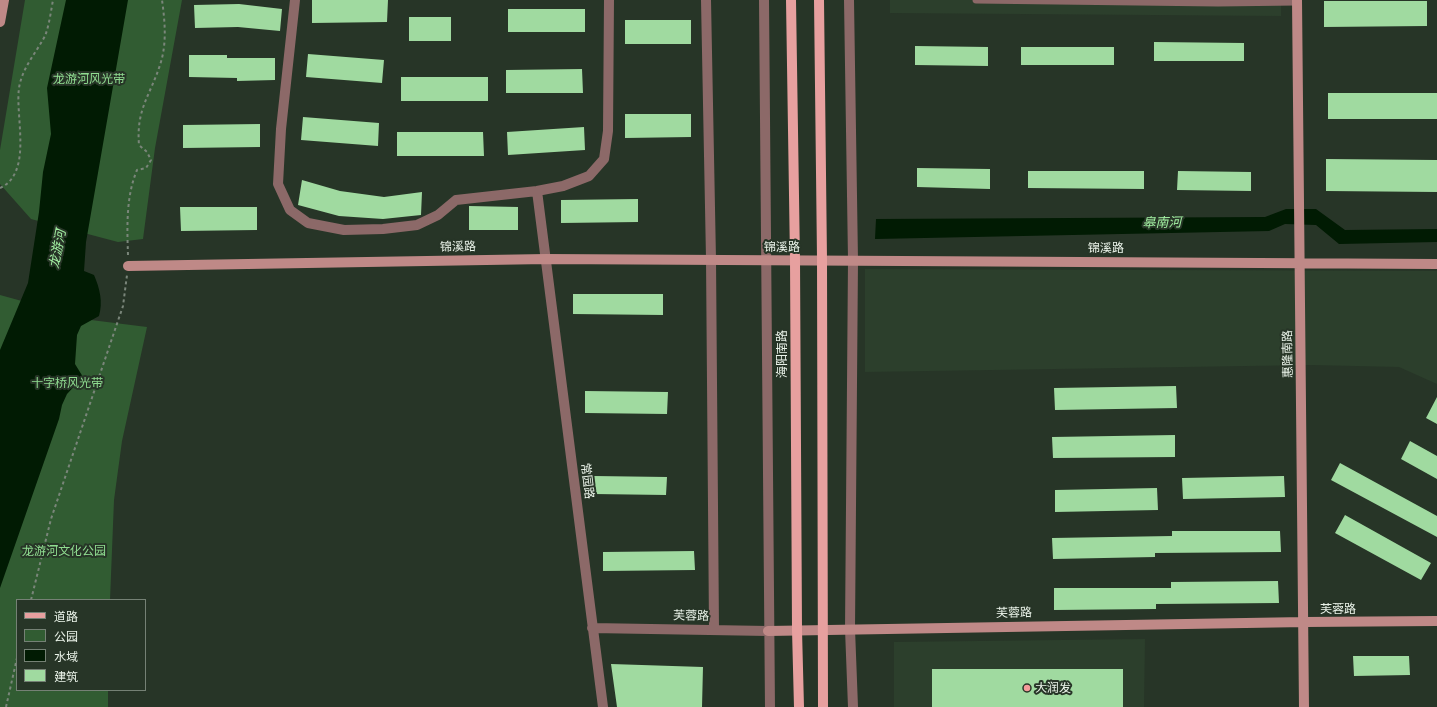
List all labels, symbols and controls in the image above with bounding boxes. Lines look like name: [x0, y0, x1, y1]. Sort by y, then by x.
park label: 龙游河风光带: [53, 72, 125, 86]
water label: 皋南河: [1142, 215, 1182, 231]
water label: 龙游河: [47, 228, 69, 270]
street label: 锦溪路: [440, 239, 476, 255]
street label: 锦溪路: [764, 240, 800, 254]
street label: 锦溪路: [1088, 241, 1124, 255]
street label: 海阳南路: [775, 330, 789, 378]
street label: 惠隆南路: [1280, 330, 1296, 378]
park label: 十字桥风光带: [31, 376, 103, 390]
street label: 常园路: [578, 462, 596, 500]
park label: 龙游河文化公园: [22, 544, 106, 558]
legend: [16, 599, 146, 691]
street label: 芙蓉路: [1320, 602, 1356, 616]
street label: 芙蓉路: [996, 605, 1032, 621]
street label: 芙蓉路: [673, 608, 709, 624]
text: 道路: [54, 609, 78, 624]
text: 公园: [54, 629, 78, 644]
text: 水域: [54, 649, 78, 664]
text: 建筑: [54, 669, 78, 684]
place label: 大润发: [1035, 681, 1071, 695]
marker: 大润发: [1022, 683, 1032, 693]

